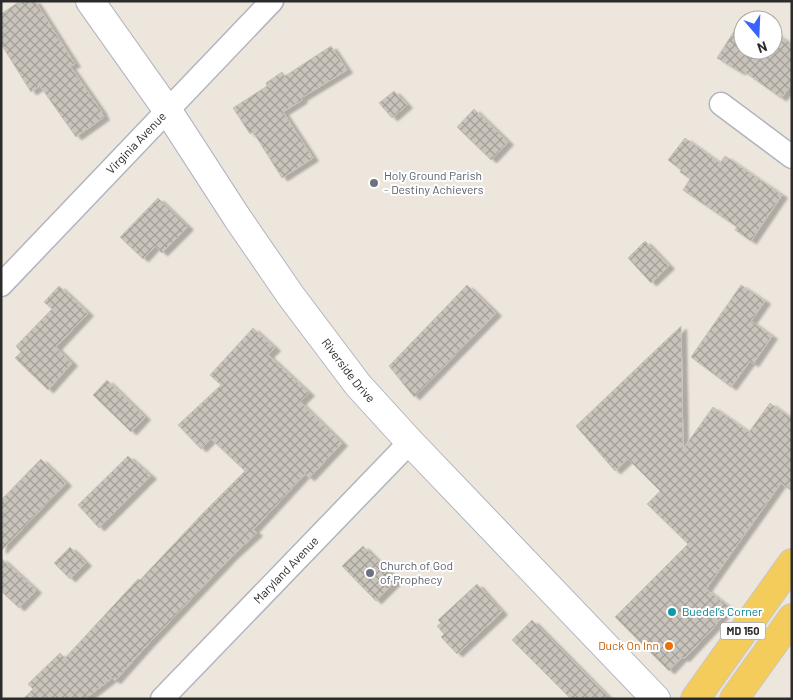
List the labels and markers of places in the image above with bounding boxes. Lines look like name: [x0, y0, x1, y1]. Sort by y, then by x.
place label: Holy Ground Parish - Destiny Achievers: [384, 168, 484, 196]
marker: Holy Ground Parish - Destiny Achievers: [368, 177, 380, 189]
place label: Church of God of Prophecy: [380, 558, 453, 586]
marker: Church of God of Prophecy: [364, 567, 376, 579]
place label: Buedel’s Corner: [682, 604, 763, 618]
marker: Buedel’s Corner: [666, 606, 678, 618]
place label: Duck On Inn: [598, 638, 659, 652]
marker: Duck On Inn: [663, 640, 675, 652]

